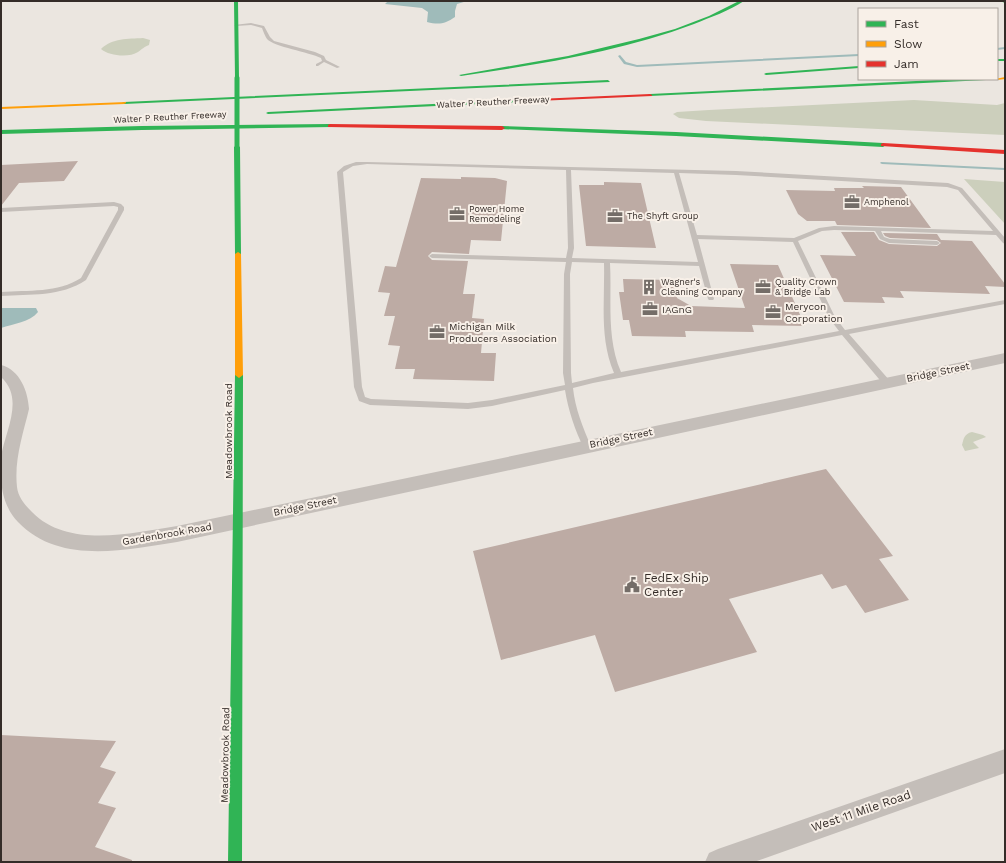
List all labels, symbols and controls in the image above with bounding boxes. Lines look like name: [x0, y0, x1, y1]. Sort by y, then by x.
legend: [858, 8, 998, 80]
text: Fast: [894, 17, 919, 31]
text: Slow: [894, 37, 922, 51]
text: Jam: [894, 57, 919, 71]
street label: Walter P Reuther Freeway: [436, 94, 550, 110]
street label: Walter P Reuther Freeway: [113, 109, 227, 125]
office icon: Amphenol: [843, 193, 861, 211]
place label: Amphenol: [864, 197, 909, 207]
place label: Power Home Remodeling: [469, 204, 524, 224]
office icon: Power Home Remodeling: [448, 205, 466, 223]
office icon: The Shyft Group: [606, 207, 624, 225]
place label: The Shyft Group: [627, 211, 699, 221]
place label: Wagner's Cleaning Company: [661, 277, 743, 297]
place label: Quality Crown & Bridge Lab: [775, 277, 837, 297]
building icon: Wagner's Cleaning Company: [640, 278, 658, 296]
office icon: Quality Crown & Bridge Lab: [754, 278, 772, 296]
office icon: IAGnG: [641, 300, 659, 318]
place label: Merycon Corporation: [785, 301, 843, 324]
office icon: Merycon Corporation: [764, 303, 782, 321]
place label: IAGnG: [662, 304, 692, 315]
place label: Michigan Milk Producers Association: [449, 321, 557, 344]
office icon: Michigan Milk Producers Association: [428, 323, 446, 341]
street label: Bridge Street: [905, 360, 971, 384]
street label: Meadowbrook Road: [223, 383, 234, 479]
street label: Bridge Street: [588, 426, 654, 450]
street label: Bridge Street: [272, 494, 338, 518]
street label: Gardenbrook Road: [121, 521, 213, 547]
place label: FedEx Ship Center: [644, 571, 709, 599]
public building icon: FedEx Ship Center: [623, 576, 641, 594]
street label: Meadowbrook Road: [219, 707, 231, 803]
street label: West 11 Mile Road: [809, 787, 913, 835]

